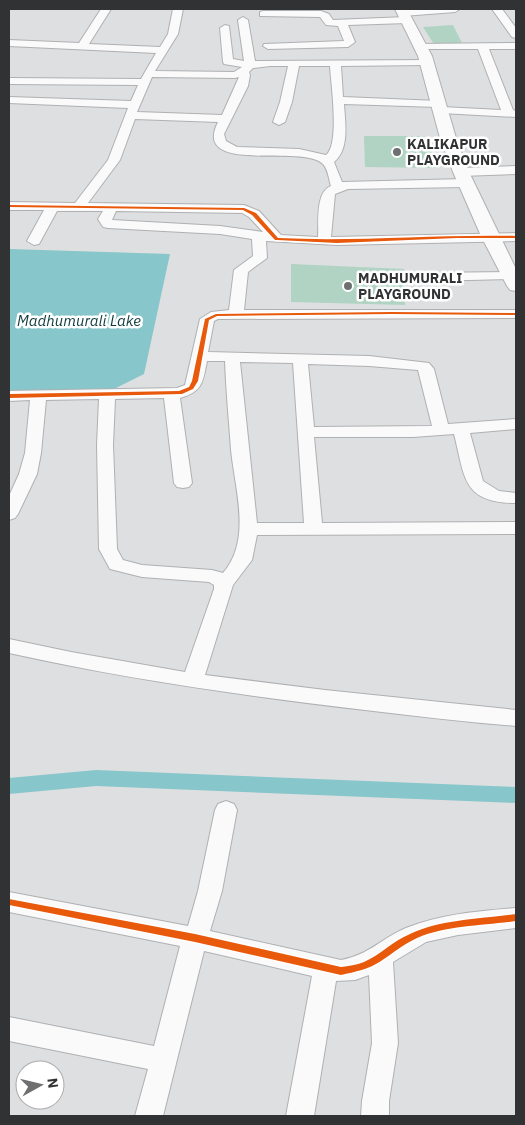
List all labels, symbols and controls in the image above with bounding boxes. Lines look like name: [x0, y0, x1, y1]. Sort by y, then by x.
place label: KALIKAPUR PLAYGROUND: [407, 135, 500, 169]
marker: KALIKAPUR PLAYGROUND: [391, 146, 403, 158]
place label: MADHUMURALI PLAYGROUND: [358, 269, 462, 303]
marker: MADHUMURALI PLAYGROUND: [342, 280, 354, 292]
water label: Madhumurali Lake: [17, 311, 141, 330]
north arrow: [15, 1060, 65, 1110]
text: N: [43, 1077, 62, 1089]

